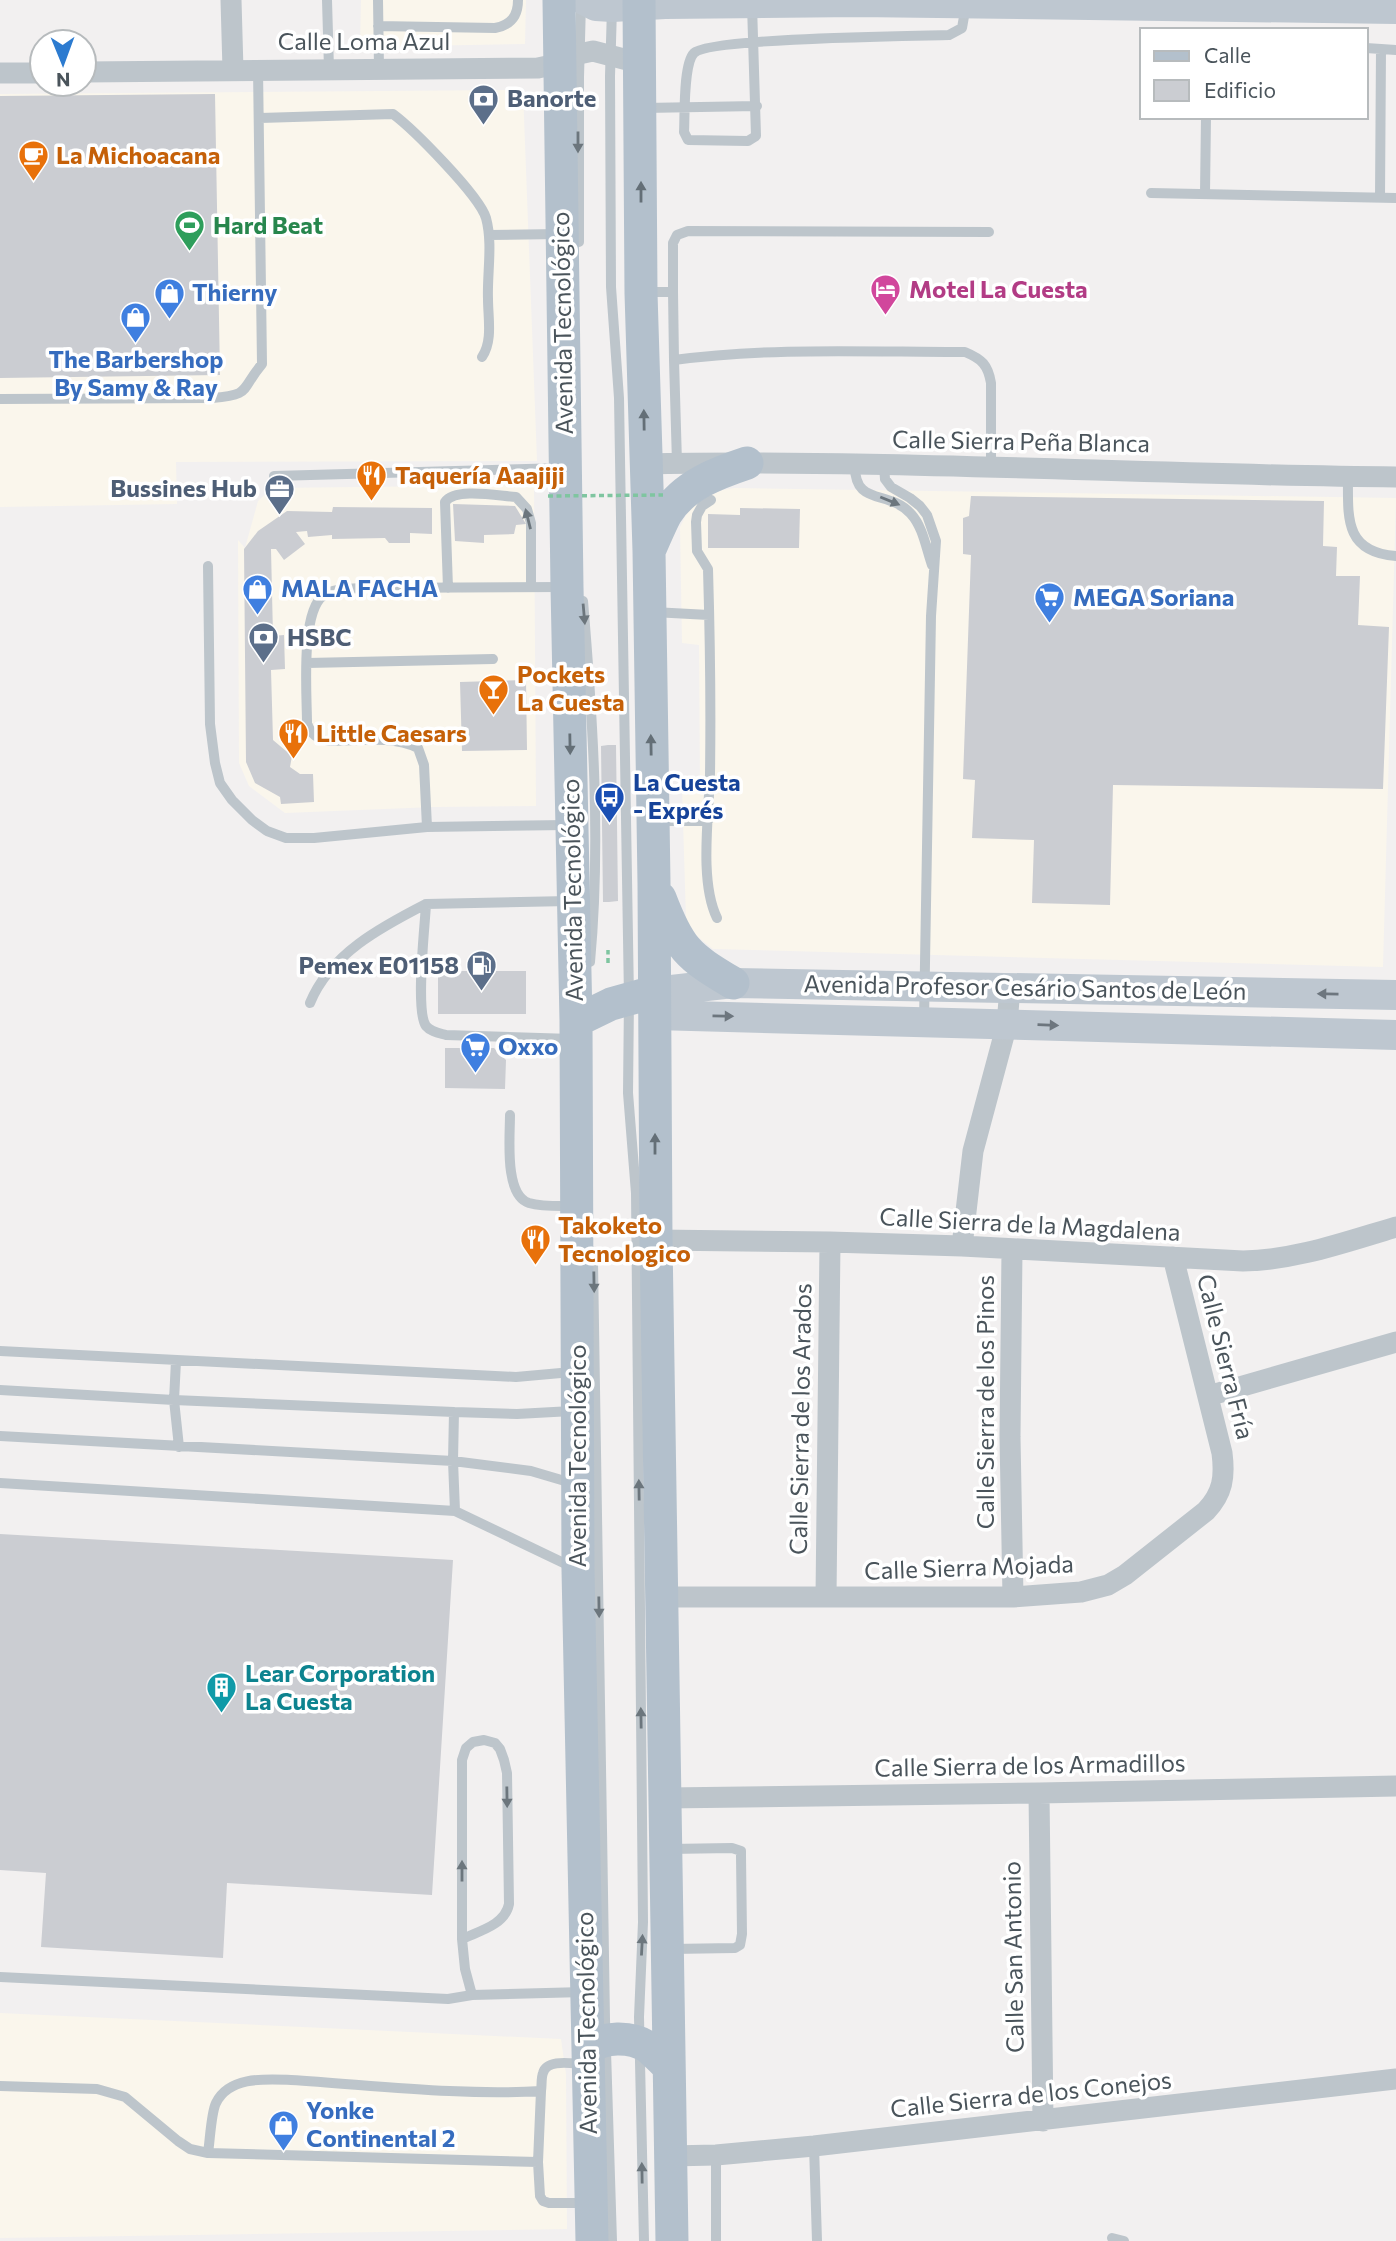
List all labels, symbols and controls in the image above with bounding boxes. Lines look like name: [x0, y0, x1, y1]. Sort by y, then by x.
street label: Calle Loma Azul: [278, 26, 450, 55]
north arrow: [28, 28, 98, 98]
legend: [1140, 28, 1368, 119]
text: Calle: [1204, 42, 1251, 67]
text: N: [56, 69, 71, 92]
text: Edificio: [1204, 77, 1276, 102]
bank icon: Banorte: [467, 82, 501, 126]
place label: Banorte: [507, 83, 596, 112]
one-way arrow: [572, 131, 584, 153]
cafe icon: La Michoacana: [16, 139, 50, 183]
place label: La Michoacana: [56, 140, 220, 169]
one-way arrow: [635, 181, 647, 203]
sports icon: Hard Beat: [173, 209, 207, 253]
place label: Hard Beat: [213, 210, 323, 239]
street label: Avenida Tecnológico: [545, 211, 578, 435]
hotel icon: Motel La Cuesta: [869, 273, 903, 317]
place label: Motel La Cuesta: [909, 274, 1088, 303]
shop icon: Thierny: [152, 276, 186, 320]
place label: Thierny: [192, 277, 277, 306]
shop icon: The Barbershop By Samy & Ray: [119, 301, 153, 345]
place label: The Barbershop By Samy & Ray: [48, 344, 224, 401]
one-way arrow: [638, 408, 649, 430]
street label: Calle Sierra Peña Blanca: [892, 424, 1150, 457]
restaurant icon: Taquería Aaajiji: [355, 459, 389, 503]
place label: Taquería Aaajiji: [395, 460, 565, 489]
office icon: Bussines Hub: [263, 472, 297, 516]
place label: Bussines Hub: [110, 473, 257, 502]
one-way arrow: [879, 495, 900, 506]
one-way arrow: [523, 508, 534, 530]
shop icon: MALA FACHA: [241, 572, 275, 616]
place label: MALA FACHA: [281, 573, 438, 602]
supermarket icon: MEGA Soriana: [1033, 581, 1067, 625]
place label: MEGA Soriana: [1073, 582, 1234, 611]
one-way arrow: [579, 603, 590, 625]
bank icon: HSBC: [247, 621, 281, 665]
place label: HSBC: [287, 622, 352, 651]
place label: Pockets La Cuesta: [517, 659, 625, 716]
bar icon: Pockets La Cuesta: [477, 672, 511, 716]
restaurant icon: Little Caesars: [276, 717, 310, 761]
place label: Little Caesars: [316, 718, 467, 747]
one-way arrow: [564, 733, 576, 755]
one-way arrow: [646, 734, 657, 756]
place label: La Cuesta - Exprés: [633, 767, 741, 824]
street label: Avenida Tecnológico: [555, 778, 588, 1002]
bus stop icon: La Cuesta - Exprés: [593, 780, 627, 824]
fuel station icon: Pemex E01158: [465, 949, 499, 993]
place label: Pemex E01158: [299, 950, 459, 979]
street label: Avenida Profesor Cesário Santos de León: [803, 968, 1247, 1005]
one-way arrow: [1317, 988, 1339, 1000]
one-way arrow: [712, 1011, 734, 1022]
one-way arrow: [1037, 1020, 1059, 1031]
supermarket icon: Oxxo: [458, 1030, 492, 1074]
place label: Oxxo: [498, 1031, 558, 1060]
one-way arrow: [649, 1133, 661, 1155]
street label: Calle Sierra de la Magdalena: [879, 1201, 1181, 1246]
place label: Takoketo Tecnologico: [558, 1210, 691, 1267]
restaurant icon: Takoketo Tecnologico: [518, 1223, 552, 1267]
one-way arrow: [588, 1271, 599, 1293]
street label: Calle Sierra Fría: [1192, 1271, 1261, 1442]
street label: Calle Sierra de los Pinos: [970, 1275, 999, 1529]
street label: Calle Sierra de los Arados: [783, 1283, 816, 1555]
street label: Avenida Tecnológico: [562, 1344, 591, 1568]
one-way arrow: [633, 1479, 645, 1501]
street label: Calle Sierra Mojada: [864, 1548, 1074, 1585]
one-way arrow: [593, 1597, 605, 1619]
place label: Lear Corporation La Cuesta: [245, 1658, 435, 1715]
building icon: Lear Corporation La Cuesta: [205, 1671, 239, 1715]
one-way arrow: [635, 1707, 647, 1729]
street label: Calle Sierra de los Armadillos: [874, 1747, 1186, 1782]
one-way arrow: [501, 1787, 513, 1809]
one-way arrow: [456, 1860, 468, 1882]
street label: Calle San Antonio: [996, 1861, 1029, 2053]
street label: Avenida Tecnológico: [569, 1911, 602, 2135]
one-way arrow: [637, 1934, 648, 1956]
street label: Calle Sierra de los Conejos: [889, 2064, 1173, 2123]
place label: Yonke Continental 2: [306, 2095, 455, 2152]
shop icon: Yonke Continental 2: [266, 2108, 300, 2152]
one-way arrow: [636, 2162, 648, 2184]

